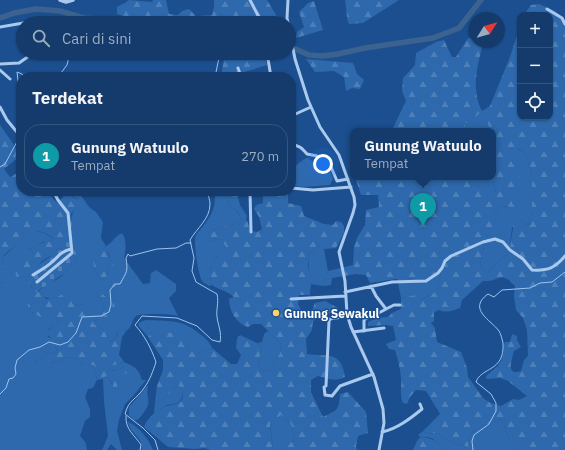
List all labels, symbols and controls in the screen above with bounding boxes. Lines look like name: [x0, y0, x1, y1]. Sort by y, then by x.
north arrow: [469, 12, 505, 48]
map controls: [517, 12, 553, 120]
button: +: [517, 12, 553, 48]
search box: [16, 16, 296, 60]
icon: search: [30, 27, 52, 49]
text: Cari di sini: [62, 29, 131, 48]
button: −: [517, 48, 553, 84]
button: locate: [517, 84, 553, 120]
text: Terdekat: [32, 87, 103, 109]
popup: [350, 128, 496, 180]
text: Gunung Watuulo: [364, 136, 482, 155]
text: Gunung Watuulo: [71, 138, 189, 157]
text: 1: [42, 148, 50, 165]
text: 270 m: [241, 148, 279, 165]
your location: [313, 154, 333, 174]
text: Tempat: [364, 155, 408, 172]
text: Tempat: [71, 157, 115, 174]
pin: 1: [410, 193, 436, 226]
place label: Gunung Sewakul: [284, 306, 380, 321]
marker: Gunung Sewakul: [271, 308, 281, 318]

